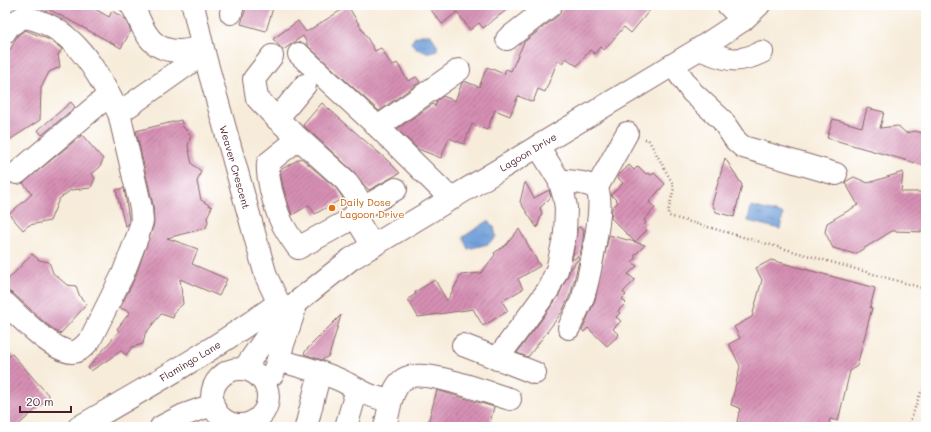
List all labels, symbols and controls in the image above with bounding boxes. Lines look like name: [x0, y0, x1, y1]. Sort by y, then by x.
street label: Weaver Crescent: [216, 124, 254, 210]
street label: Lagoon Drive: [497, 129, 559, 175]
place label: Daily Dose Lagoon Drive: [340, 195, 404, 221]
marker: Daily Dose Lagoon Drive: [327, 203, 337, 213]
street label: Flamingo Lane: [157, 337, 223, 385]
scale bar: [20, 388, 71, 414]
text: 20 m: [26, 393, 54, 409]

